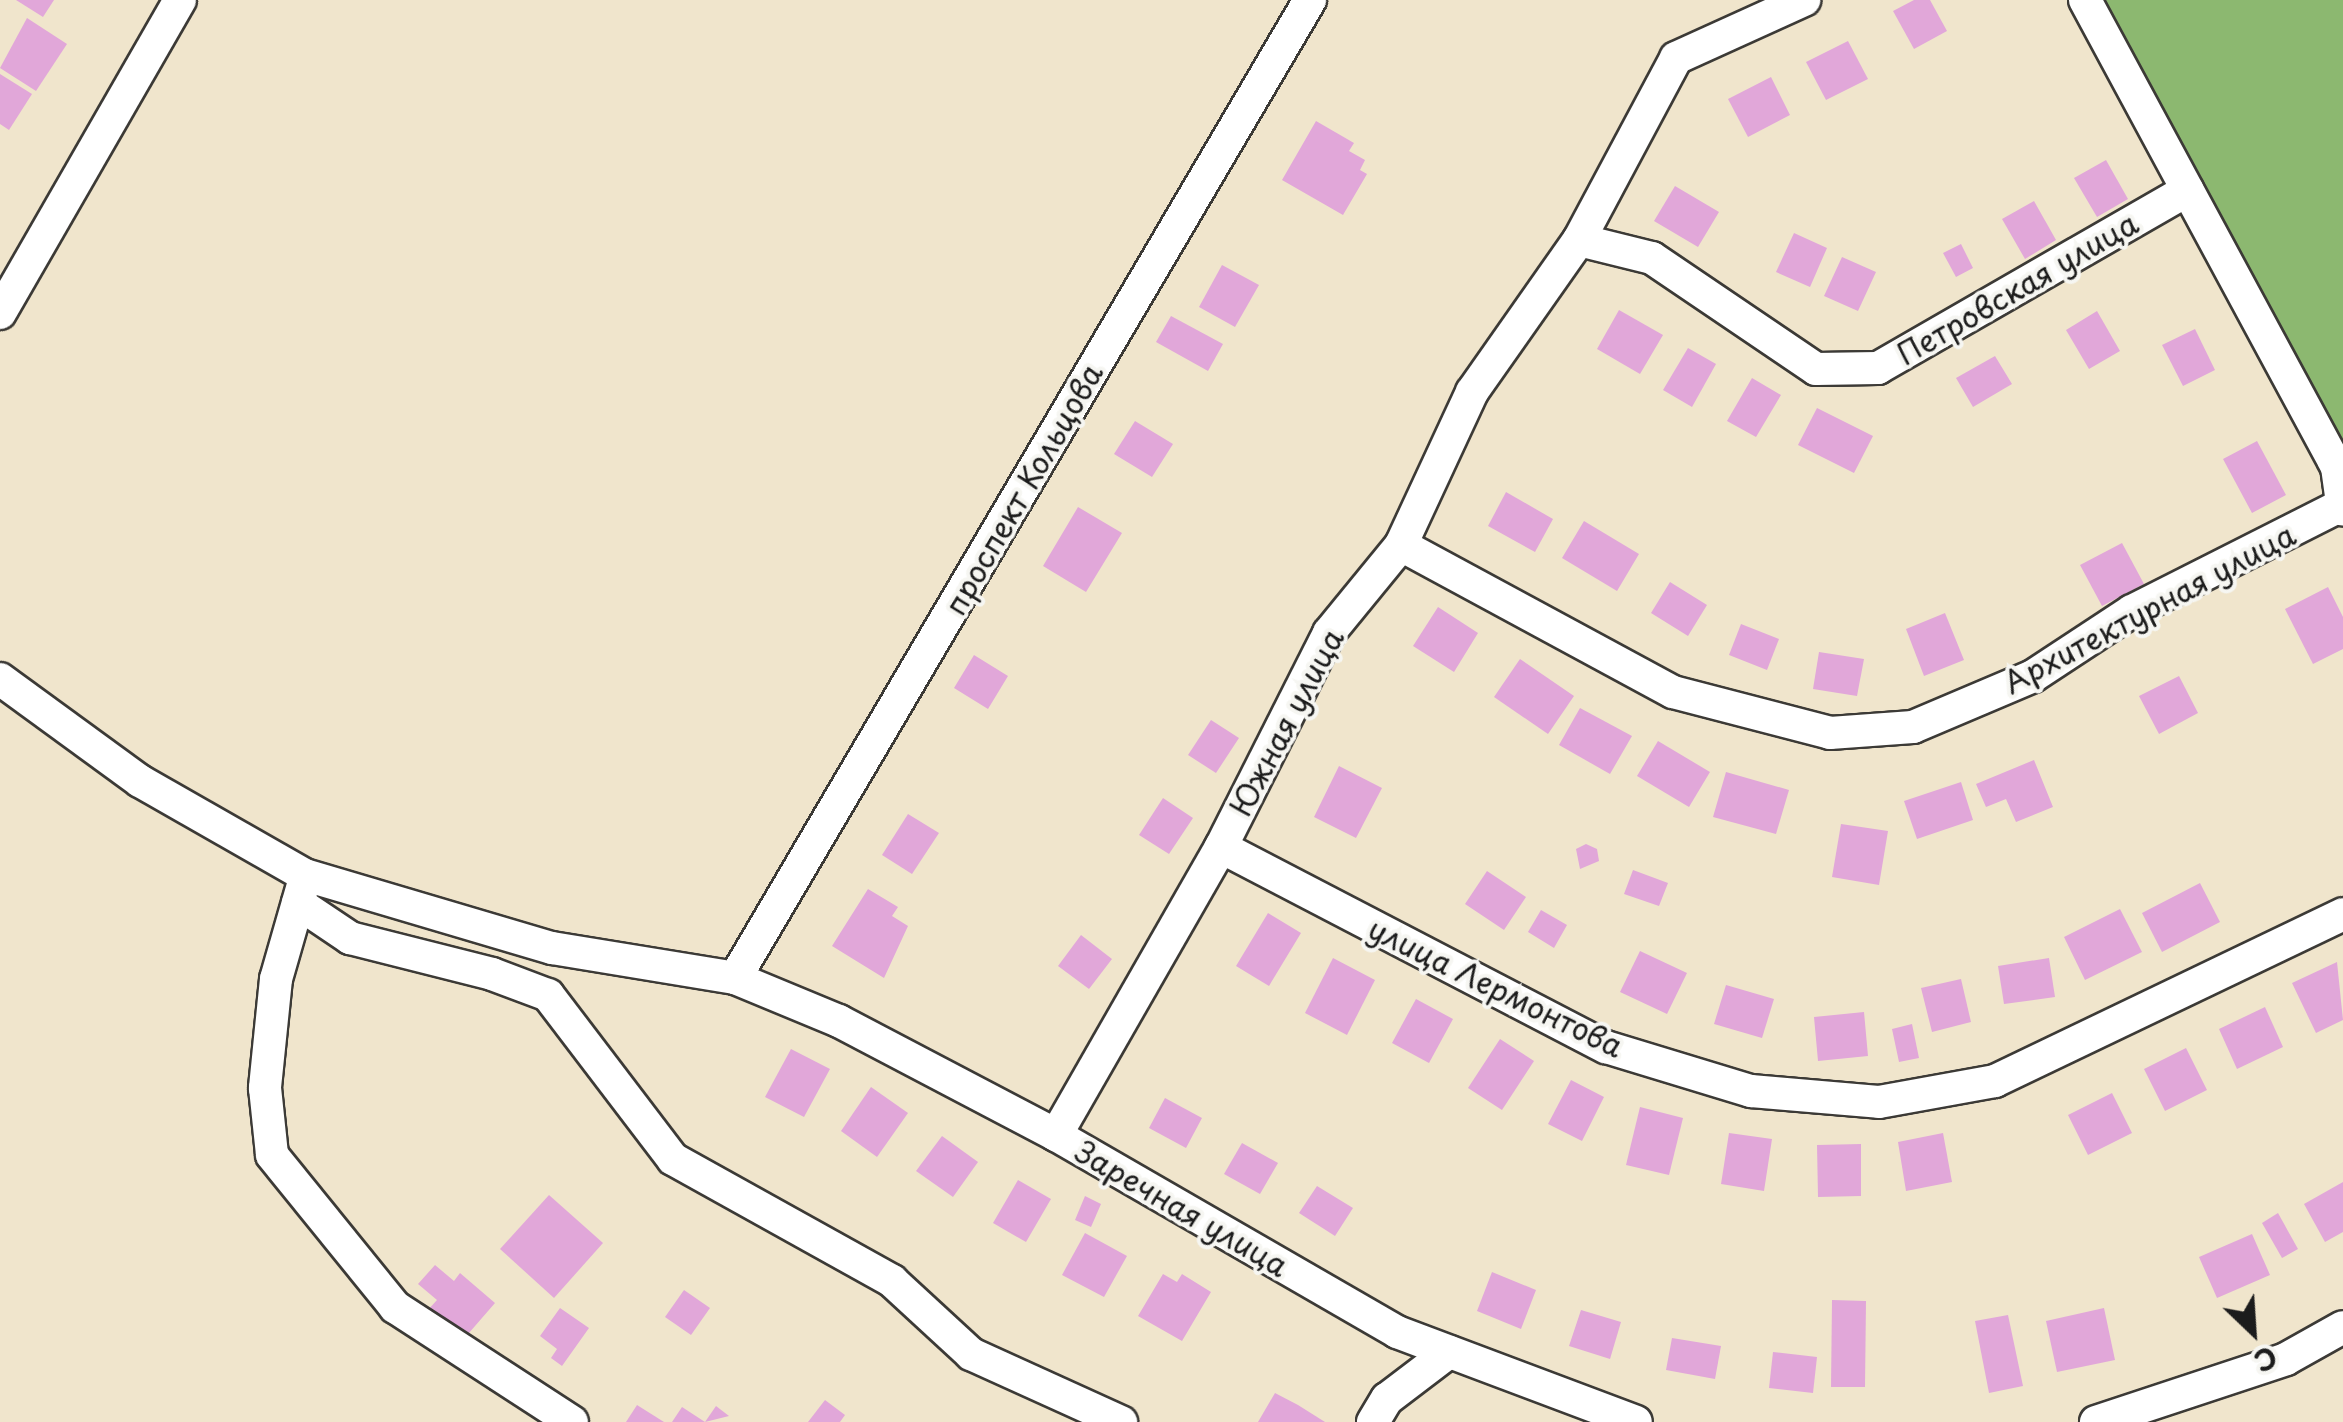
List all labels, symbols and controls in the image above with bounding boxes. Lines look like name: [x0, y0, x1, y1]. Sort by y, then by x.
street label: Петровская улица: [1890, 204, 2144, 372]
street label: проспект Кольцова: [936, 357, 1110, 621]
street label: Архитектурная улица: [1996, 515, 2302, 701]
street label: Южная улица: [1221, 622, 1351, 822]
street label: улица Лермонтова: [1362, 909, 1630, 1065]
street label: Заречная улица: [1069, 1132, 1295, 1284]
north arrow: [2203, 1282, 2303, 1382]
text: С: [2247, 1336, 2285, 1384]

